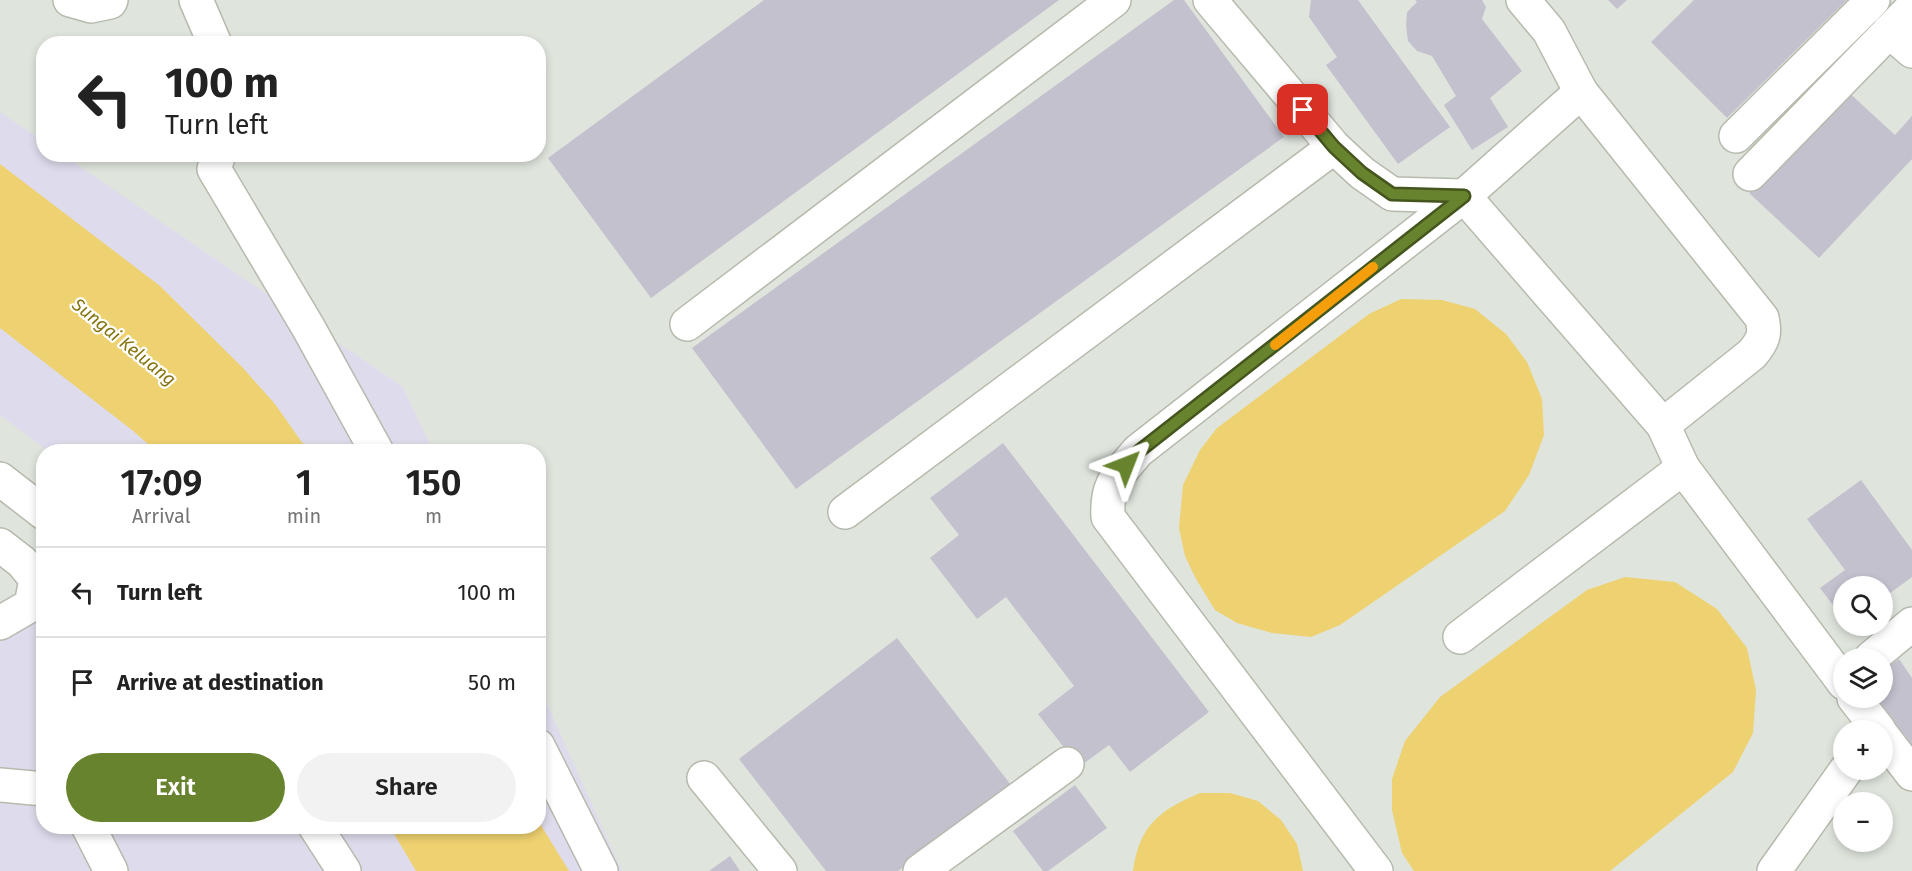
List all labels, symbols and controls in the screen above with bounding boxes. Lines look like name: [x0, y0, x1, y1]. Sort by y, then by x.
text: 100 m: [165, 58, 279, 108]
icon: left: [66, 60, 144, 138]
pin: [1277, 84, 1328, 135]
icon: arrive: [1286, 93, 1319, 126]
text: Turn left: [165, 109, 268, 141]
water label: Sungai Keluang: [67, 293, 180, 391]
position arrow: [1094, 433, 1158, 497]
text: 17:09: [120, 461, 202, 505]
text: 1: [296, 461, 312, 505]
text: 150: [405, 461, 462, 505]
text: Arrival: [132, 504, 191, 528]
text: min: [287, 504, 321, 528]
text: m: [425, 504, 442, 528]
icon: left: [66, 576, 99, 609]
map controls: [1833, 576, 1893, 852]
button: search: [1833, 576, 1893, 636]
text: Turn left: [117, 579, 202, 606]
text: 100 m: [457, 579, 516, 606]
button: layers: [1833, 648, 1893, 708]
icon: arrive: [66, 666, 99, 699]
text: Arrive at destination: [117, 669, 324, 696]
text: 50 m: [468, 669, 516, 696]
button: +: [1833, 720, 1893, 780]
button: Exit: [66, 753, 285, 822]
button: Share: [297, 753, 516, 822]
button: −: [1833, 792, 1893, 852]

